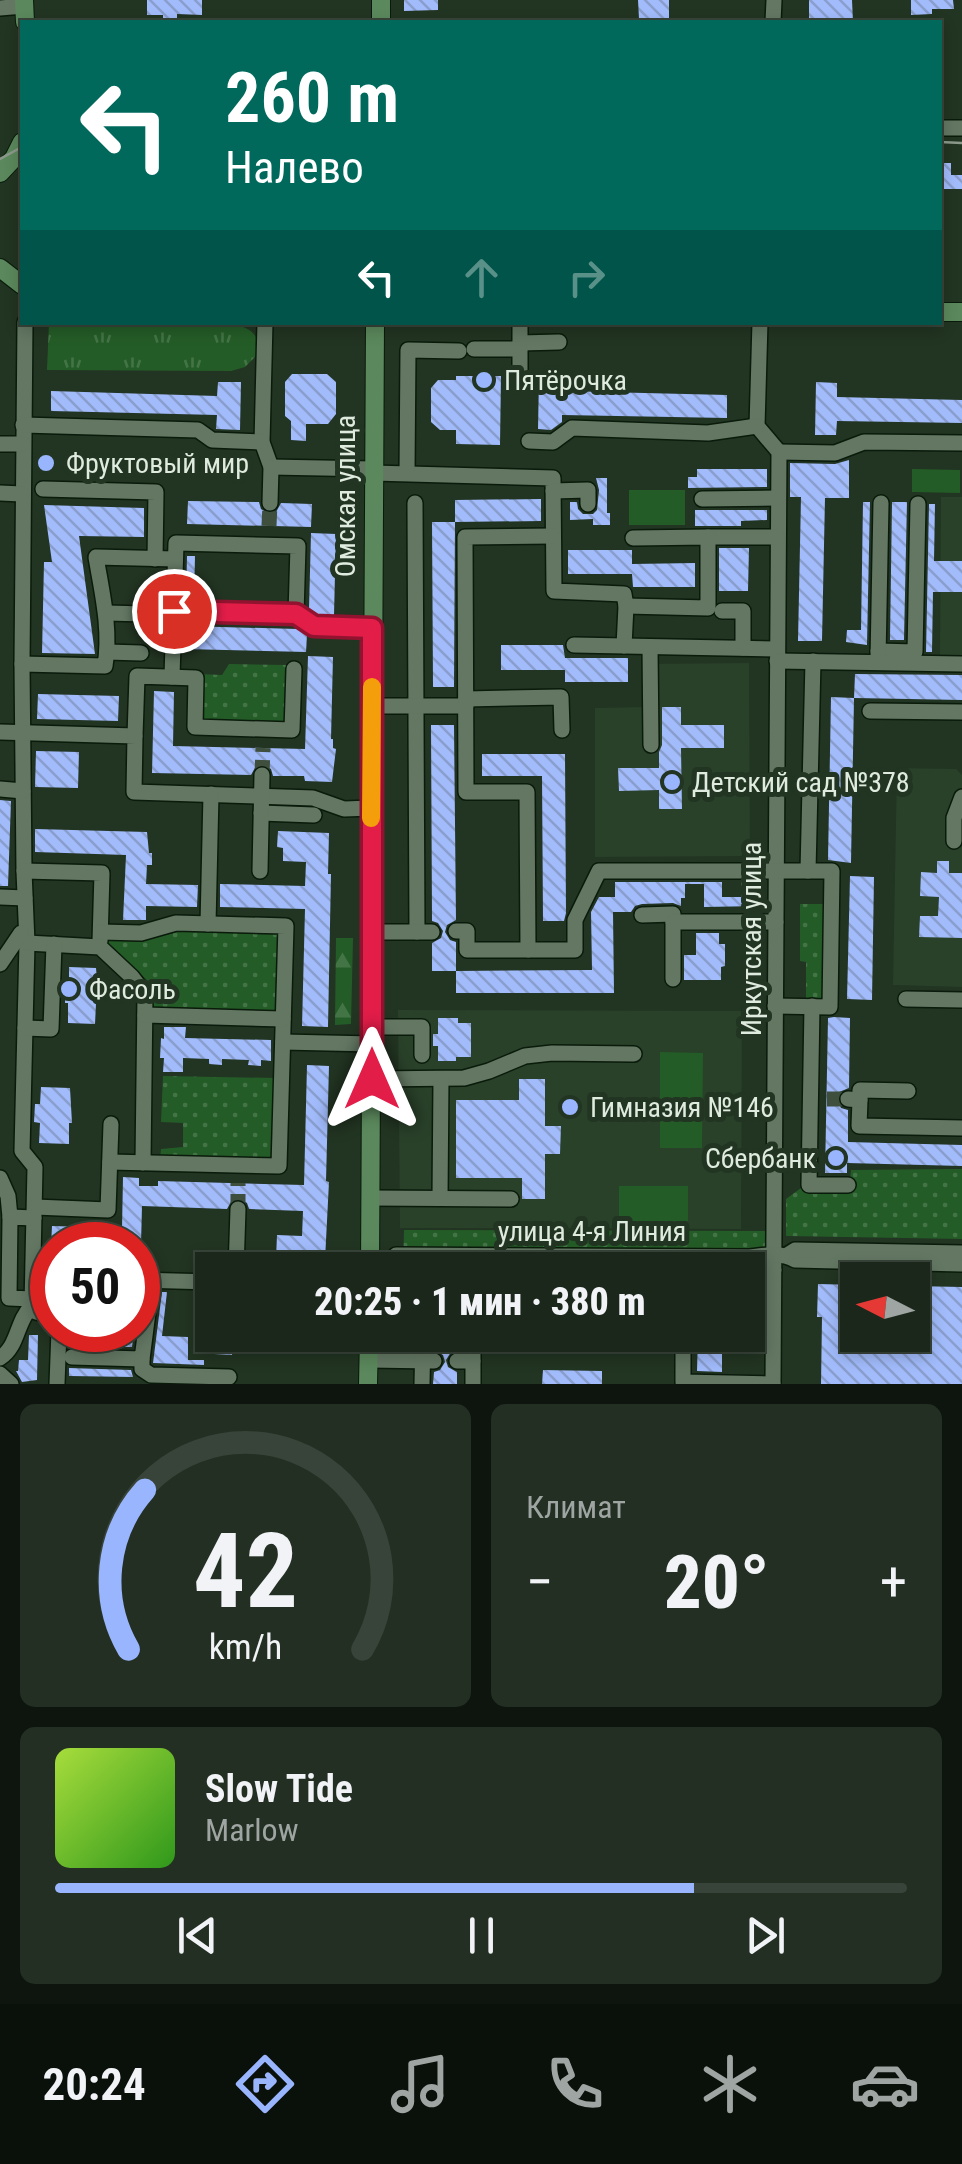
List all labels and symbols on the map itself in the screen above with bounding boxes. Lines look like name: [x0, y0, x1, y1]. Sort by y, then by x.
place label: Пятёрочка: [504, 364, 627, 397]
marker: Пятёрочка: [473, 369, 495, 391]
street label: Омская улица: [329, 415, 362, 577]
place label: Фруктовый мир: [66, 447, 249, 480]
marker: Фруктовый мир: [35, 452, 57, 474]
pin: [132, 569, 217, 654]
place label: Детский сад №378: [692, 766, 910, 799]
marker: Детский сад №378: [661, 771, 683, 793]
street label: Иркутская улица: [735, 842, 768, 1036]
place label: Фасоль: [89, 973, 176, 1006]
marker: Фасоль: [58, 978, 80, 1000]
position arrow: [320, 1027, 424, 1131]
place label: Гимназия №146: [590, 1091, 774, 1124]
marker: Гимназия №146: [559, 1096, 581, 1118]
place label: Сбербанк: [705, 1142, 816, 1175]
marker: Сбербанк: [825, 1147, 847, 1169]
street label: улица 4-я Линия: [498, 1215, 686, 1248]
speed limit sign: 50: [30, 1222, 160, 1352]
north arrow: [840, 1262, 930, 1352]

